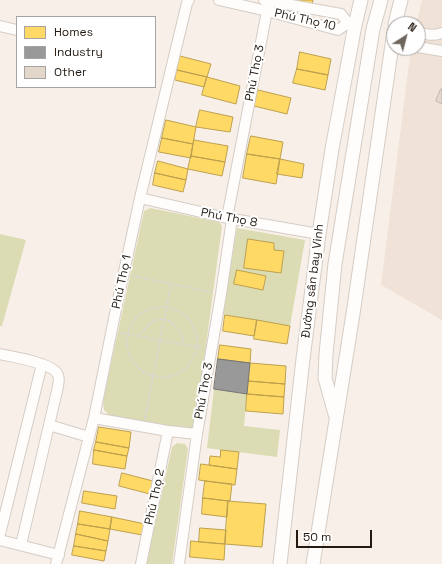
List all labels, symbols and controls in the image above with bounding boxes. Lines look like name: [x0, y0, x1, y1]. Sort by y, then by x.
street label: Phú Thọ 10: [273, 6, 337, 34]
legend: [16, 16, 156, 88]
north arrow: [386, 16, 426, 56]
text: N: [405, 19, 420, 35]
text: Homes: [54, 24, 93, 40]
text: Industry: [54, 44, 103, 60]
street label: Phú Thọ 3: [242, 44, 268, 102]
text: Other: [54, 64, 87, 80]
street label: Phú Thọ 8: [200, 205, 258, 231]
street label: Đường sân bay Vinh: [299, 223, 327, 339]
street label: Phú Thọ 1: [109, 254, 135, 310]
street label: Phú Thọ 3: [192, 362, 216, 420]
street label: Phú Thọ 2: [142, 468, 168, 526]
scale bar: [298, 522, 374, 548]
text: 50 m: [303, 529, 331, 545]

